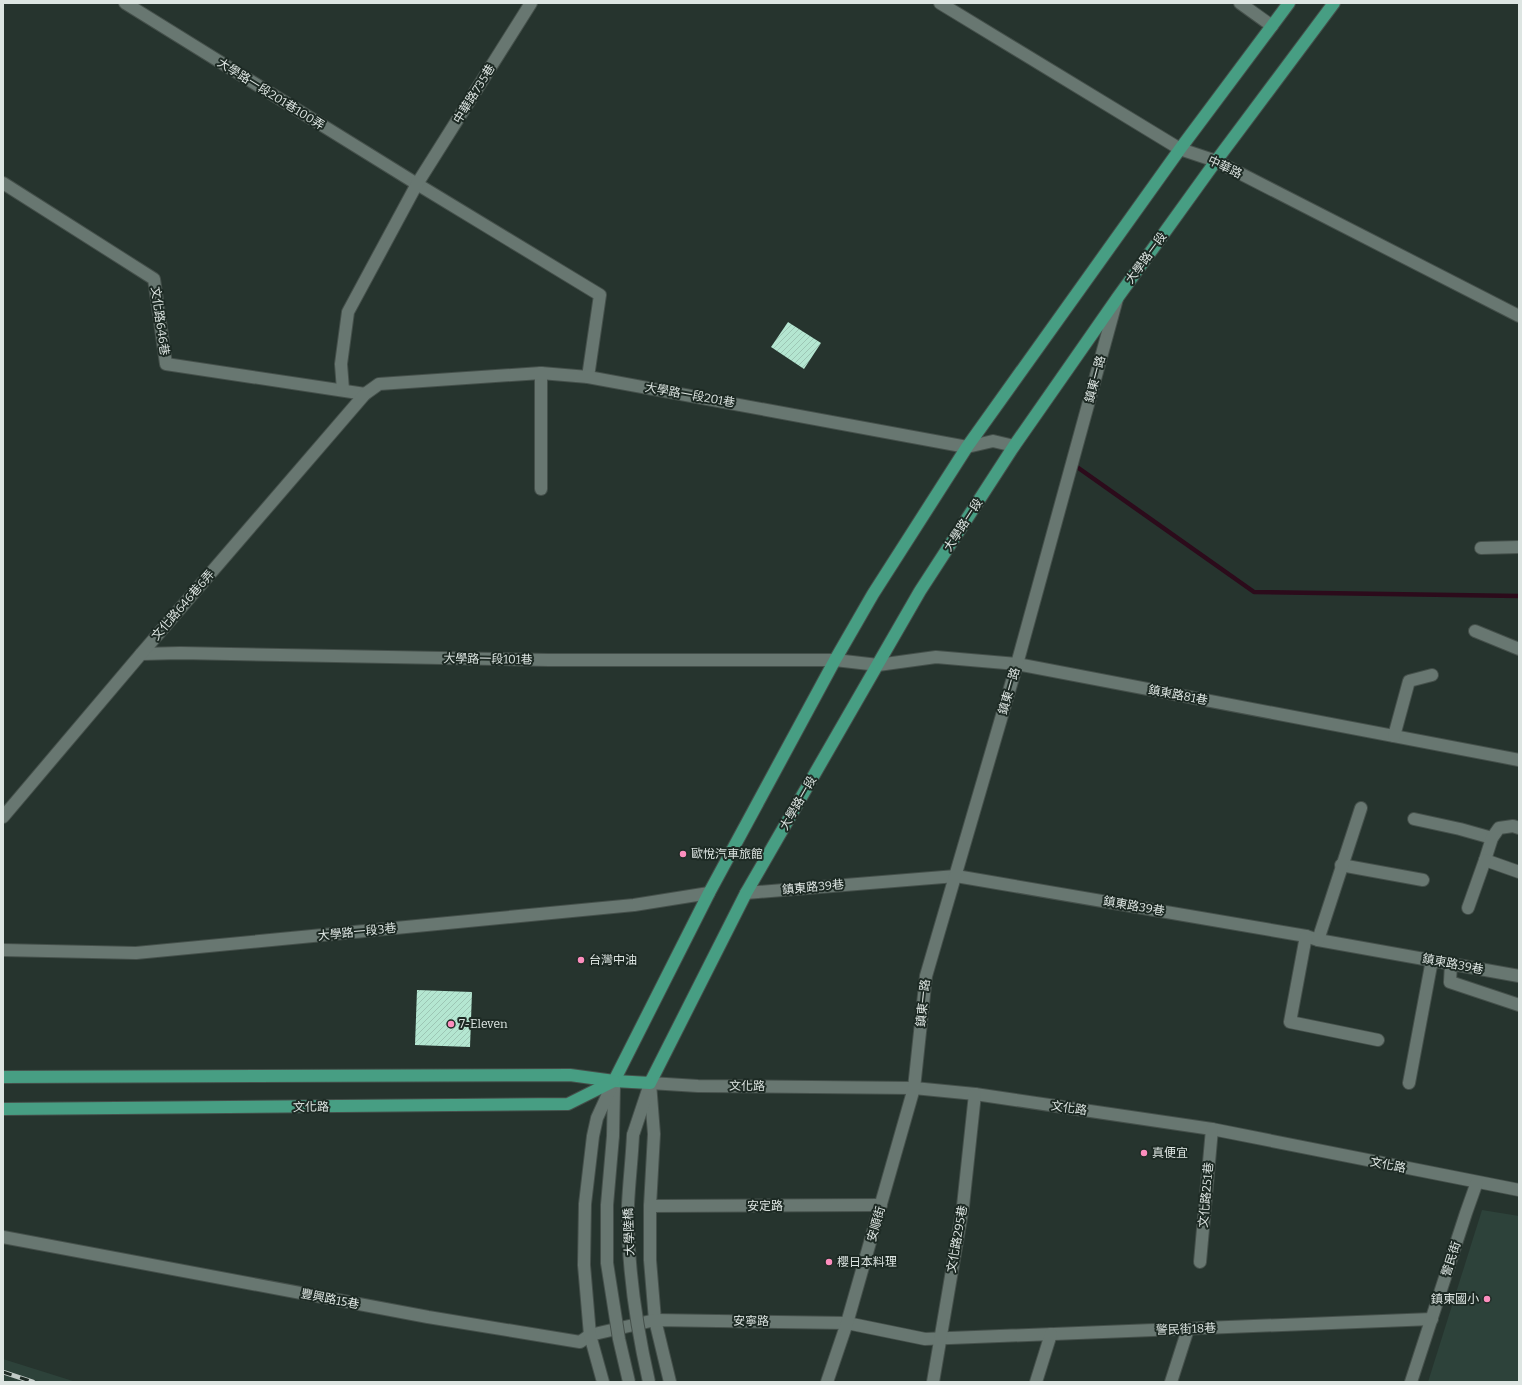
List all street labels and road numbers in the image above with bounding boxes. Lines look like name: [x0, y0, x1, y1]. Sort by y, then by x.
street label: 大學路一段201巷100弄: [215, 55, 327, 133]
street label: 中華路735巷: [450, 62, 498, 126]
street label: 中華路: [1206, 153, 1244, 181]
street label: 大學路一段: [1123, 230, 1169, 286]
street label: 文化路646巷: [148, 286, 172, 356]
street label: 鎮東一路: [1082, 354, 1108, 404]
street label: 大學路一段201巷: [644, 380, 736, 410]
street label: 大學路一段: [941, 496, 985, 554]
street label: 文化路646巷6弄: [149, 567, 217, 643]
street label: 大學路一段101巷: [443, 651, 533, 667]
street label: 鎮東一路: [996, 666, 1022, 716]
street label: 鎮東路81巷: [1147, 682, 1209, 708]
street label: 大學路一段: [777, 774, 819, 832]
street label: 鎮東路39巷: [782, 877, 844, 897]
street label: 鎮東路39巷: [1102, 894, 1166, 918]
street label: 大學路一段3巷: [317, 921, 397, 943]
street label: 鎮東路39巷: [1421, 951, 1485, 977]
street label: 鎮東一路: [914, 978, 932, 1028]
street label: 文化路: [729, 1079, 765, 1093]
street label: 文化路: [1050, 1099, 1088, 1117]
street label: 文化路: [293, 1100, 329, 1114]
street label: 文化路: [1369, 1155, 1407, 1175]
street label: 文化路251巷: [1196, 1162, 1216, 1228]
street label: 安定路: [747, 1199, 783, 1213]
street label: 文化路295巷: [944, 1204, 970, 1274]
street label: 安順街: [864, 1205, 888, 1243]
street label: 大學陸橋: [621, 1208, 637, 1256]
street label: 警民街: [1439, 1240, 1463, 1278]
street label: 豐興路15巷: [300, 1286, 360, 1312]
street label: 安寧路: [733, 1314, 769, 1328]
street label: 警民街18巷: [1156, 1321, 1216, 1337]

